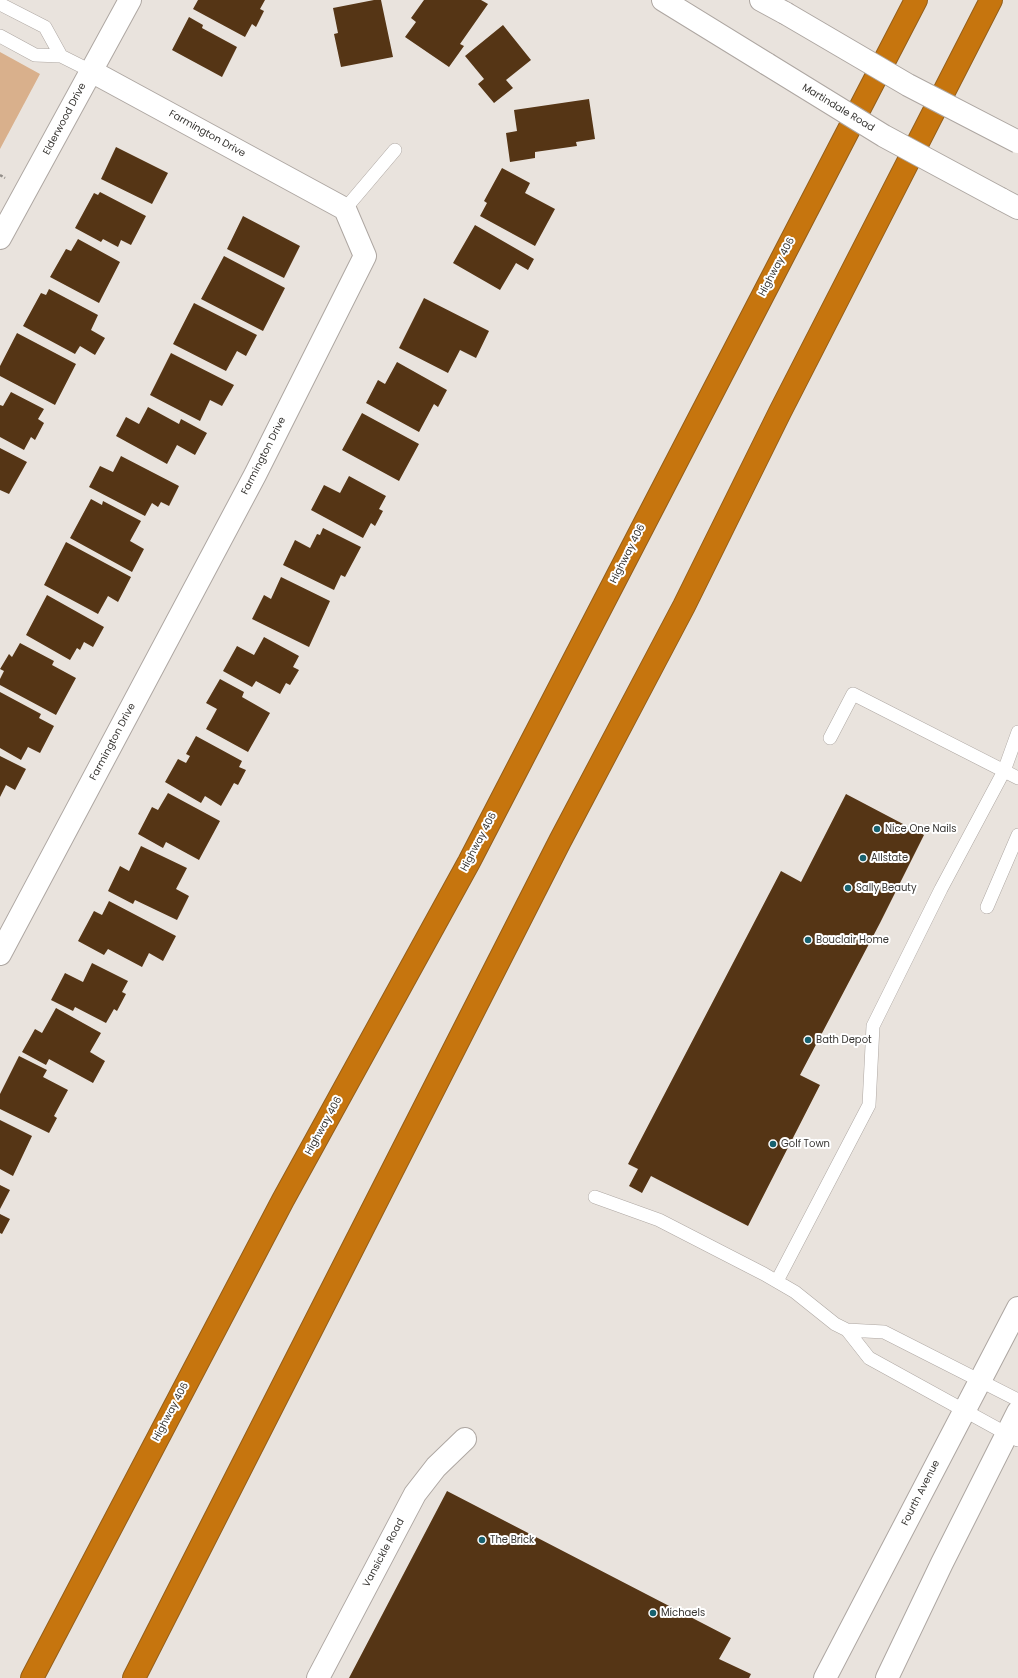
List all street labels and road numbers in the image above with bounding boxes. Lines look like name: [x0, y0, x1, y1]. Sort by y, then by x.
street label: Elderwood Drive: [41, 81, 89, 157]
street label: Martindale Road: [800, 82, 876, 134]
street label: Farmington Drive: [167, 108, 247, 160]
street label: Highway 406: [757, 236, 797, 298]
street label: Farmington Drive: [239, 415, 289, 497]
street label: Highway 406: [608, 522, 648, 586]
street label: Farmington Drive: [88, 701, 138, 783]
street label: Highway 406: [459, 811, 499, 873]
street label: Highway 406: [303, 1095, 345, 1157]
street label: Highway 406: [151, 1381, 191, 1443]
street label: Fourth Avenue: [899, 1458, 943, 1528]
street label: Vansickle Road: [361, 1517, 407, 1589]

